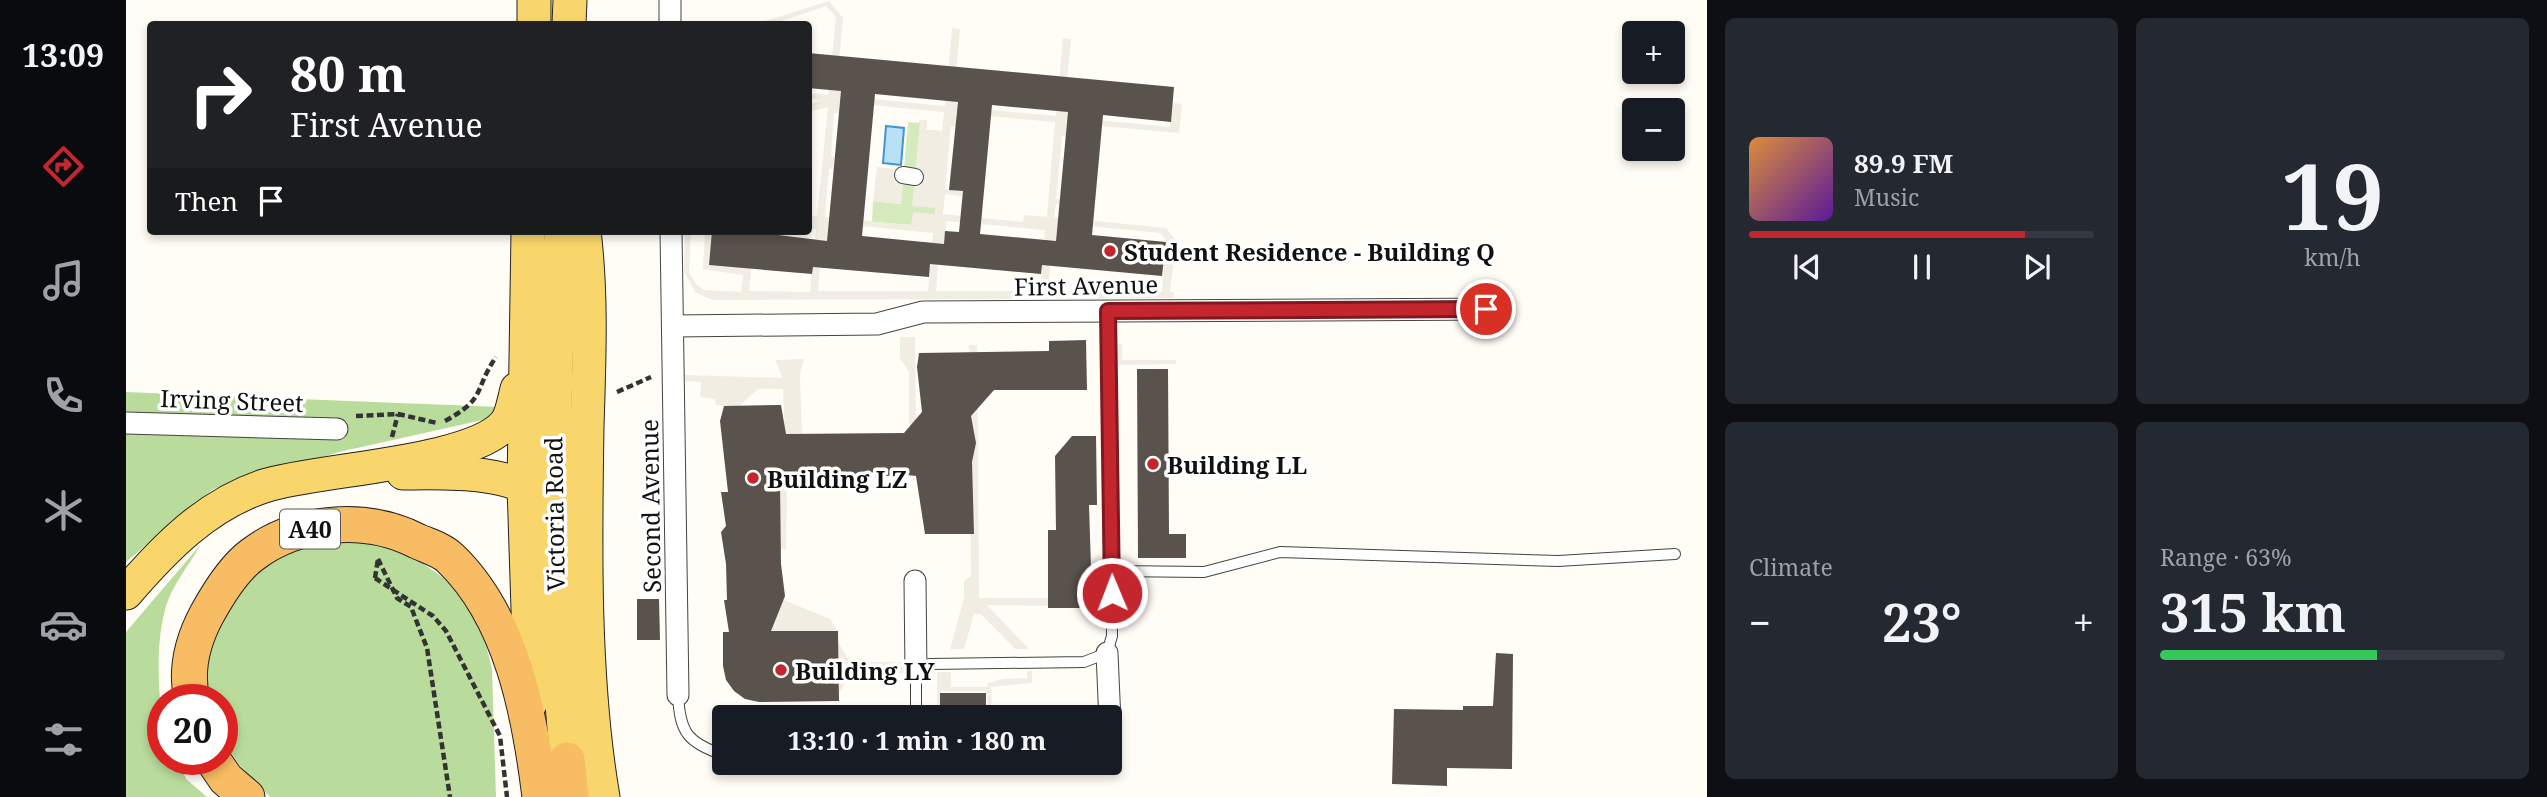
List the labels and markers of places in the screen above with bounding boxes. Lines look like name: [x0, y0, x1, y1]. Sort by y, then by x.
place label: Student Residence - Building Q: [1124, 235, 1495, 268]
marker: Student Residence - Building Q: [1102, 243, 1118, 259]
pin: [1456, 279, 1516, 339]
place label: Building LL: [1167, 448, 1307, 481]
marker: Building LL: [1145, 456, 1161, 472]
place label: Building LZ: [767, 462, 907, 495]
marker: Building LZ: [745, 470, 761, 486]
place label: Building LY: [795, 654, 935, 687]
marker: Building LY: [773, 662, 789, 678]

